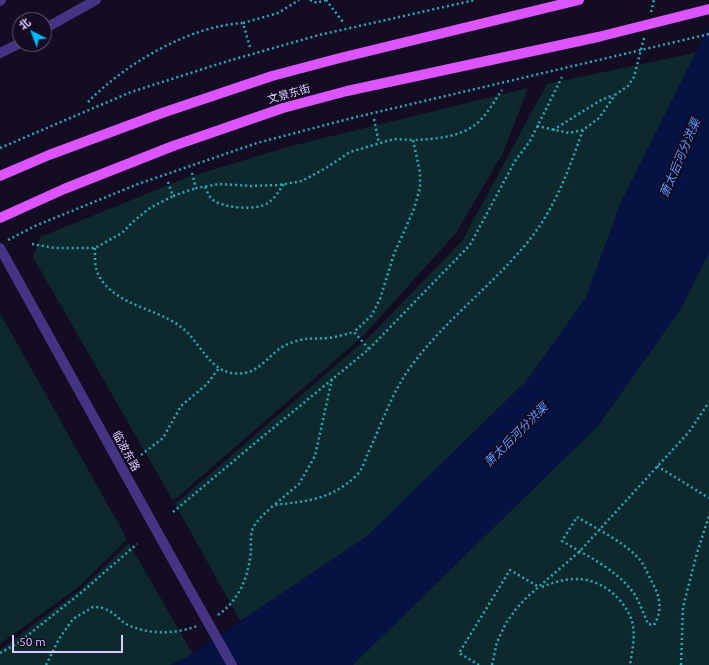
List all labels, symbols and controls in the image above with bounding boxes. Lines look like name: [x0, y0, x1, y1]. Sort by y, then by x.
north arrow: [12, 12, 52, 52]
text: 北: [17, 16, 33, 32]
street label: 文景东街: [266, 82, 312, 106]
water label: 萧太后河分洪渠: [657, 117, 703, 199]
water label: 萧太后河分洪渠: [481, 400, 551, 470]
street label: 临波东路: [110, 429, 142, 473]
scale bar: [14, 627, 125, 653]
text: 50 m: [19, 635, 46, 648]

